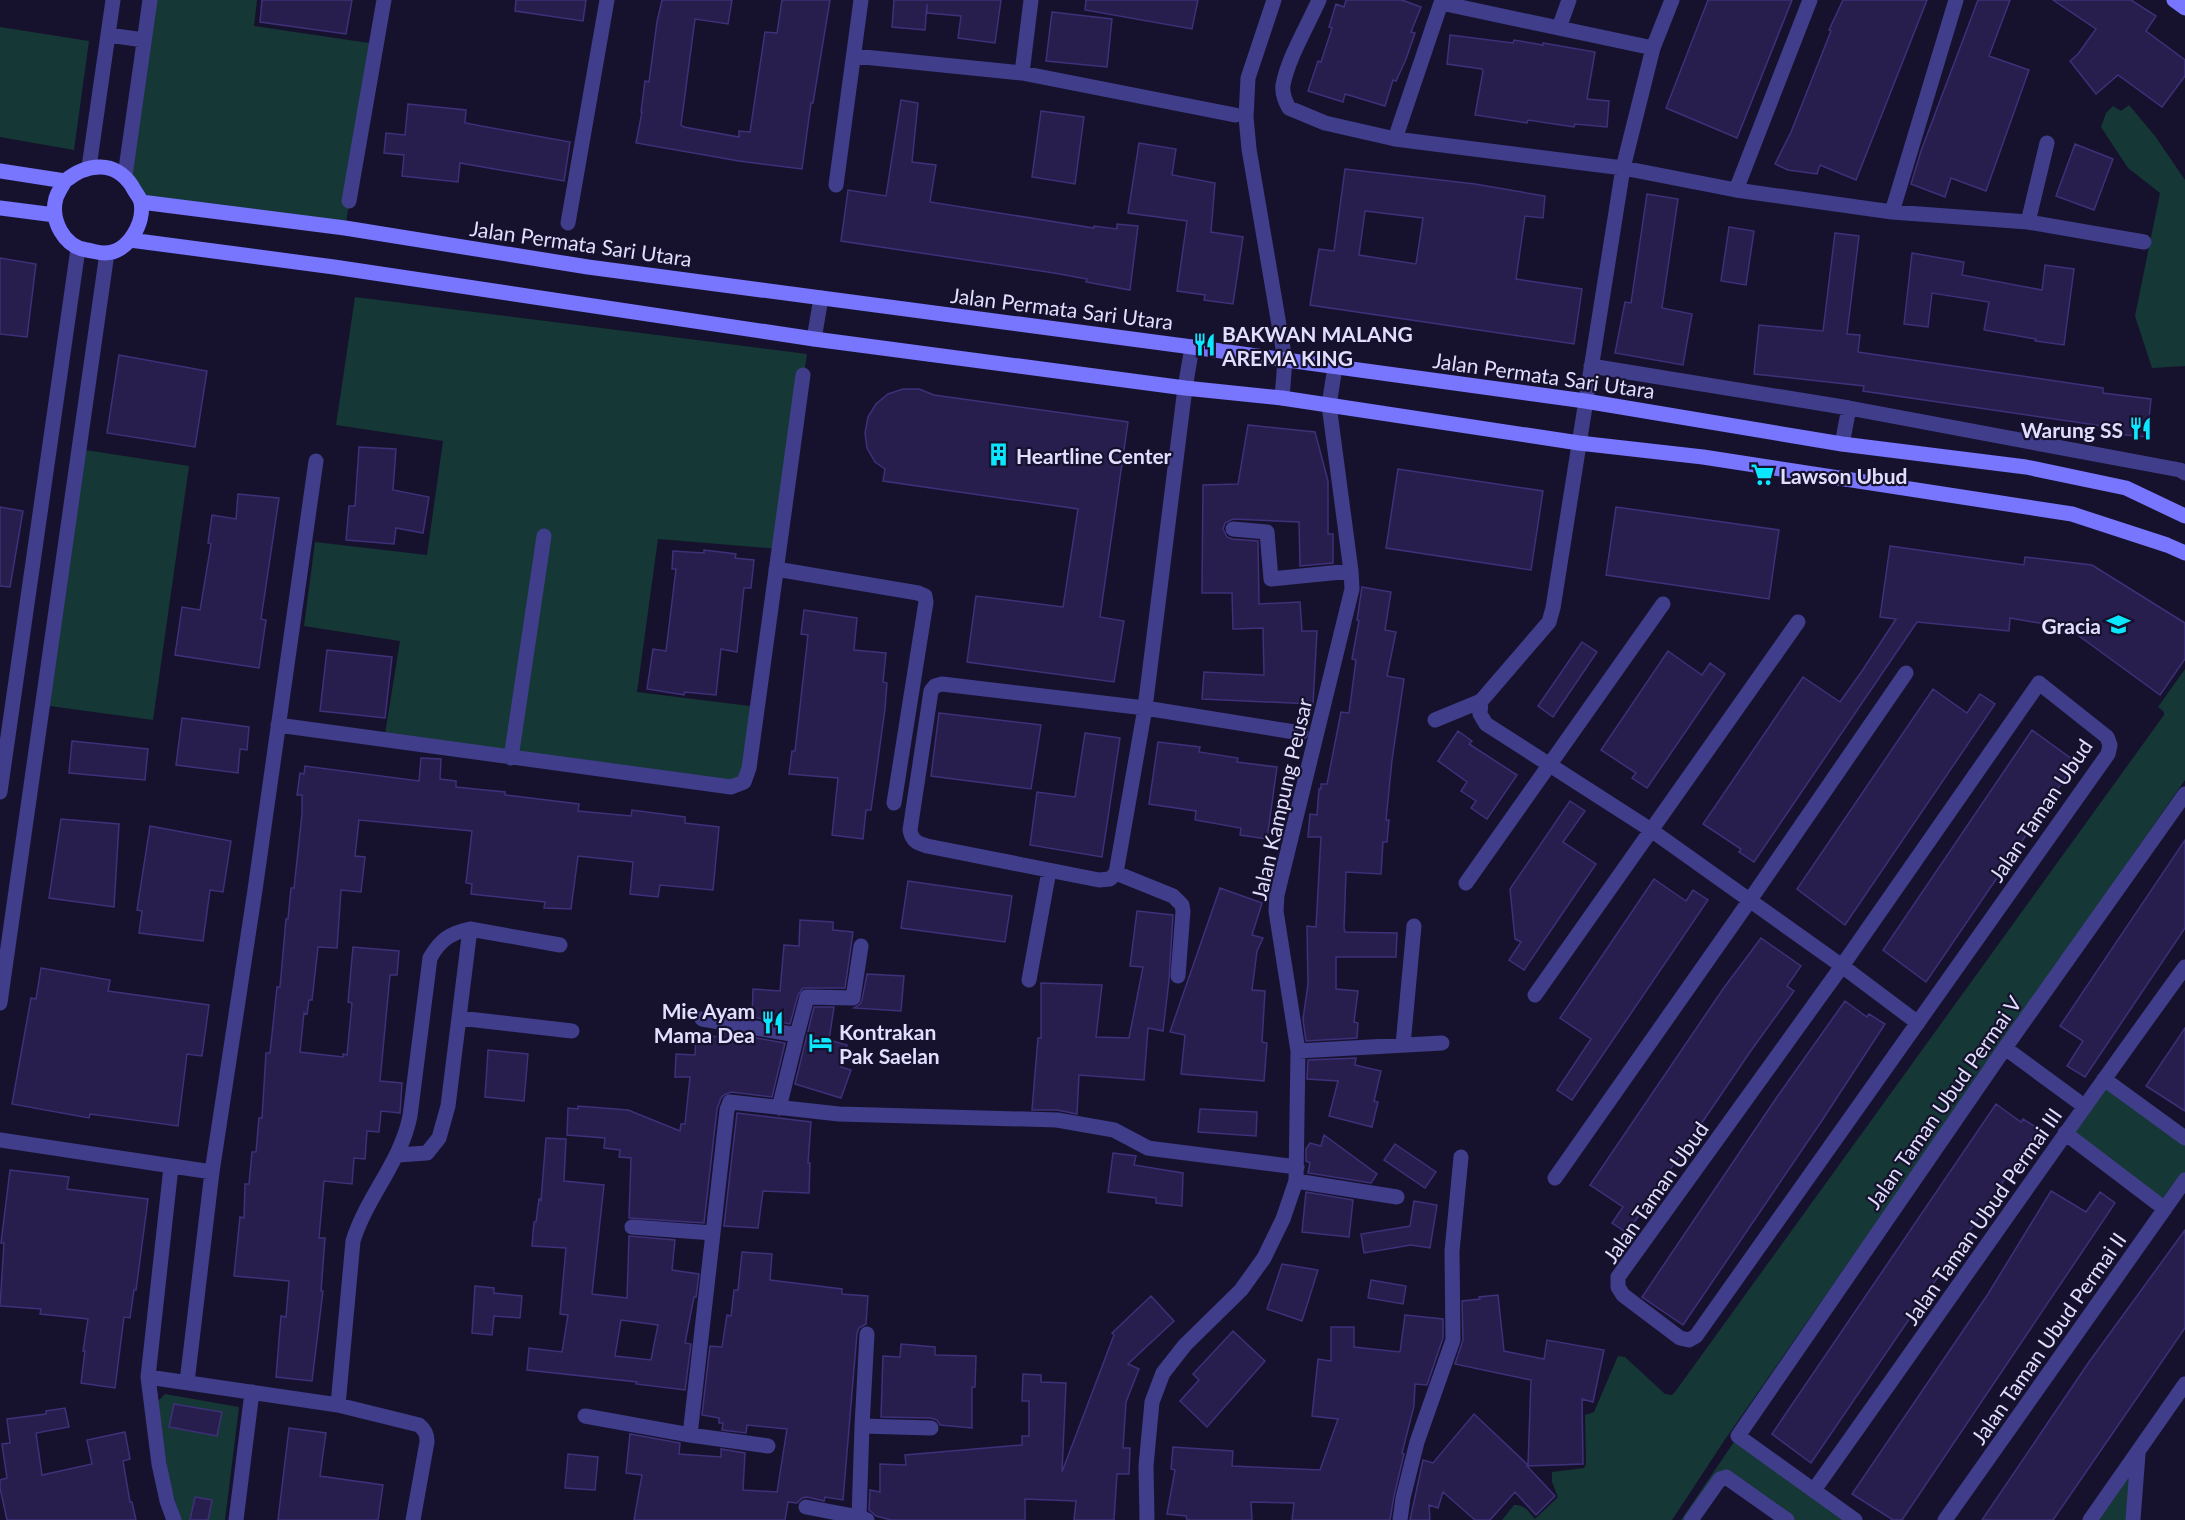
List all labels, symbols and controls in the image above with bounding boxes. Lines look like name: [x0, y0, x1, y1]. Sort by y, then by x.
street label: Jalan Permata Sari Utara: [468, 215, 694, 271]
street label: Jalan Permata Sari Utara: [949, 282, 1175, 334]
place label: BAKWAN MALANG AREMA KING: [1221, 321, 1413, 370]
restaurant icon: BAKWAN MALANG AREMA KING: [1191, 332, 1217, 358]
street label: Jalan Permata Sari Utara: [1431, 347, 1657, 403]
restaurant icon: Warung SS: [2128, 416, 2154, 442]
place label: Warung SS: [2021, 417, 2123, 442]
building icon: Heartline Center: [985, 442, 1011, 468]
place label: Heartline Center: [1016, 443, 1172, 468]
supermarket icon: Lawson Ubud: [1749, 462, 1775, 488]
place label: Lawson Ubud: [1780, 463, 1908, 488]
school or university icon: Gracia: [2106, 612, 2132, 638]
place label: Gracia: [2041, 613, 2101, 638]
street label: Jalan Kampung Peusar: [1246, 695, 1316, 902]
street label: Jalan Taman Ubud: [1983, 734, 2097, 886]
street label: Jalan Taman Ubud Permai V: [1860, 990, 2027, 1213]
place label: Mie Ayam Mama Dea: [654, 998, 755, 1047]
restaurant icon: Mie Ayam Mama Dea: [760, 1009, 786, 1035]
place label: Kontrakan Pak Saelan: [839, 1019, 940, 1068]
hotel icon: Kontrakan Pak Saelan: [808, 1030, 834, 1056]
street label: Jalan Taman Ubud Permai III: [1898, 1103, 2066, 1329]
street label: Jalan Taman Ubud: [1597, 1117, 1713, 1267]
street label: Jalan Taman Ubud Permai II: [1965, 1227, 2131, 1449]

